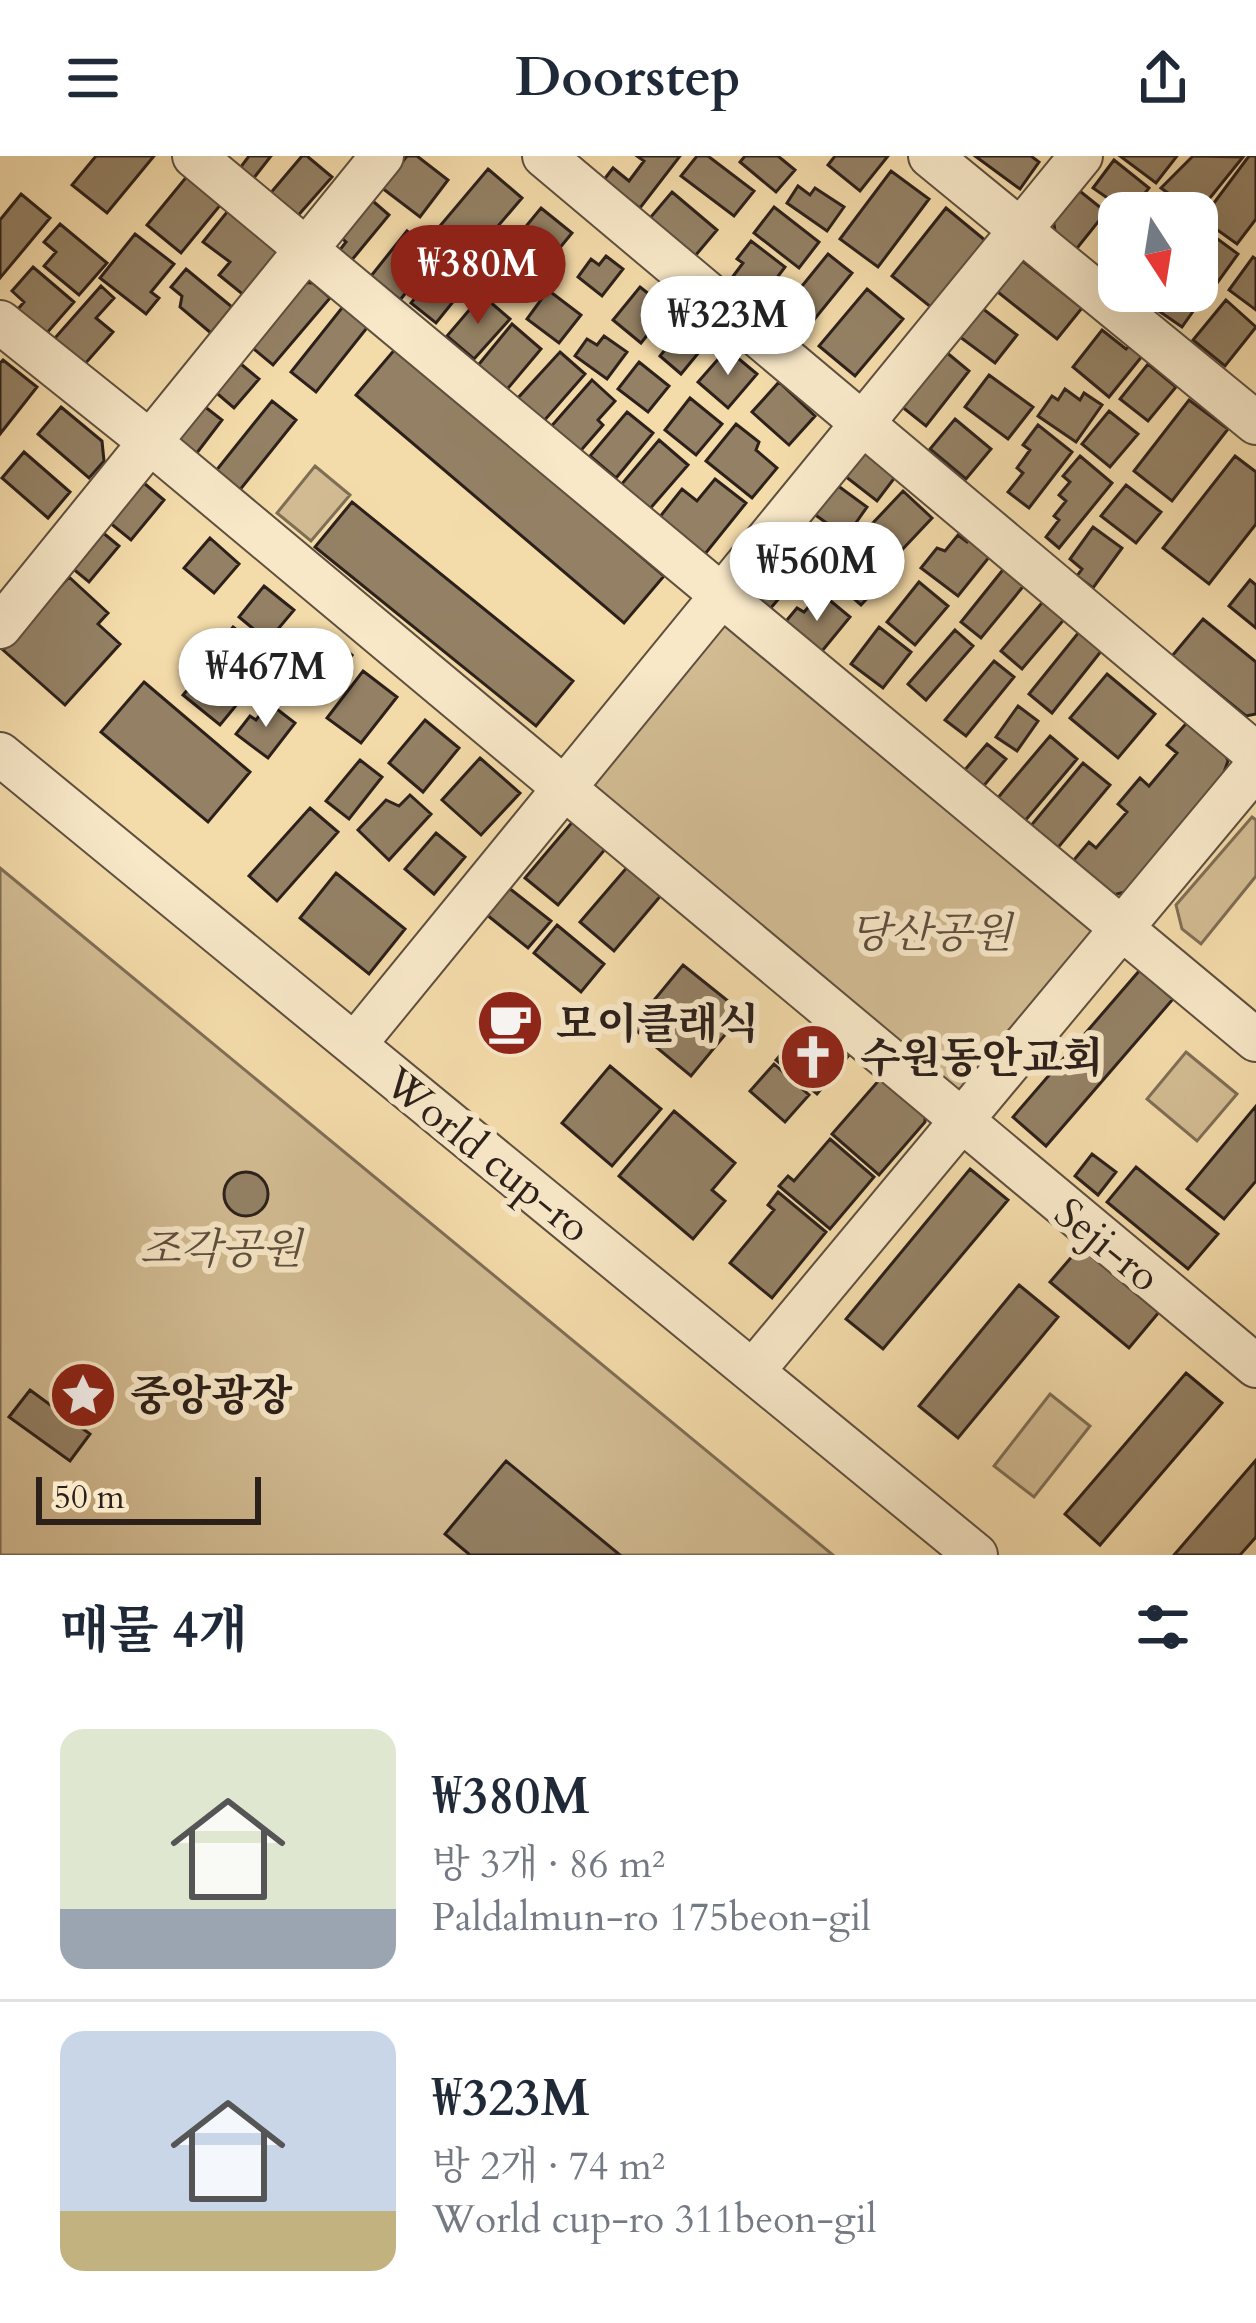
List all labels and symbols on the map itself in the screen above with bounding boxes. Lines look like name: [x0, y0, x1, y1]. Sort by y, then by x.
north arrow: [1098, 192, 1218, 312]
pin: ₩380M: [394, 225, 562, 327]
pin: ₩323M: [644, 276, 812, 378]
pin: ₩560M: [733, 522, 901, 624]
pin: ₩467M: [182, 628, 350, 730]
park label: 당산공원: [850, 905, 1015, 962]
cafe icon: 모이클래식: [475, 988, 545, 1058]
place label: 모이클래식: [556, 996, 759, 1053]
church icon: 수원동안교회: [778, 1022, 848, 1092]
place label: 수원동안교회: [860, 1030, 1103, 1087]
street label: World cup-ro: [371, 1054, 602, 1256]
street label: Seji-ro: [1042, 1185, 1172, 1305]
park label: 조각공원: [140, 1221, 305, 1278]
place icon: 중앙광장: [48, 1360, 118, 1430]
place label: 중앙광장: [130, 1368, 293, 1425]
scale bar: [36, 1471, 261, 1524]

